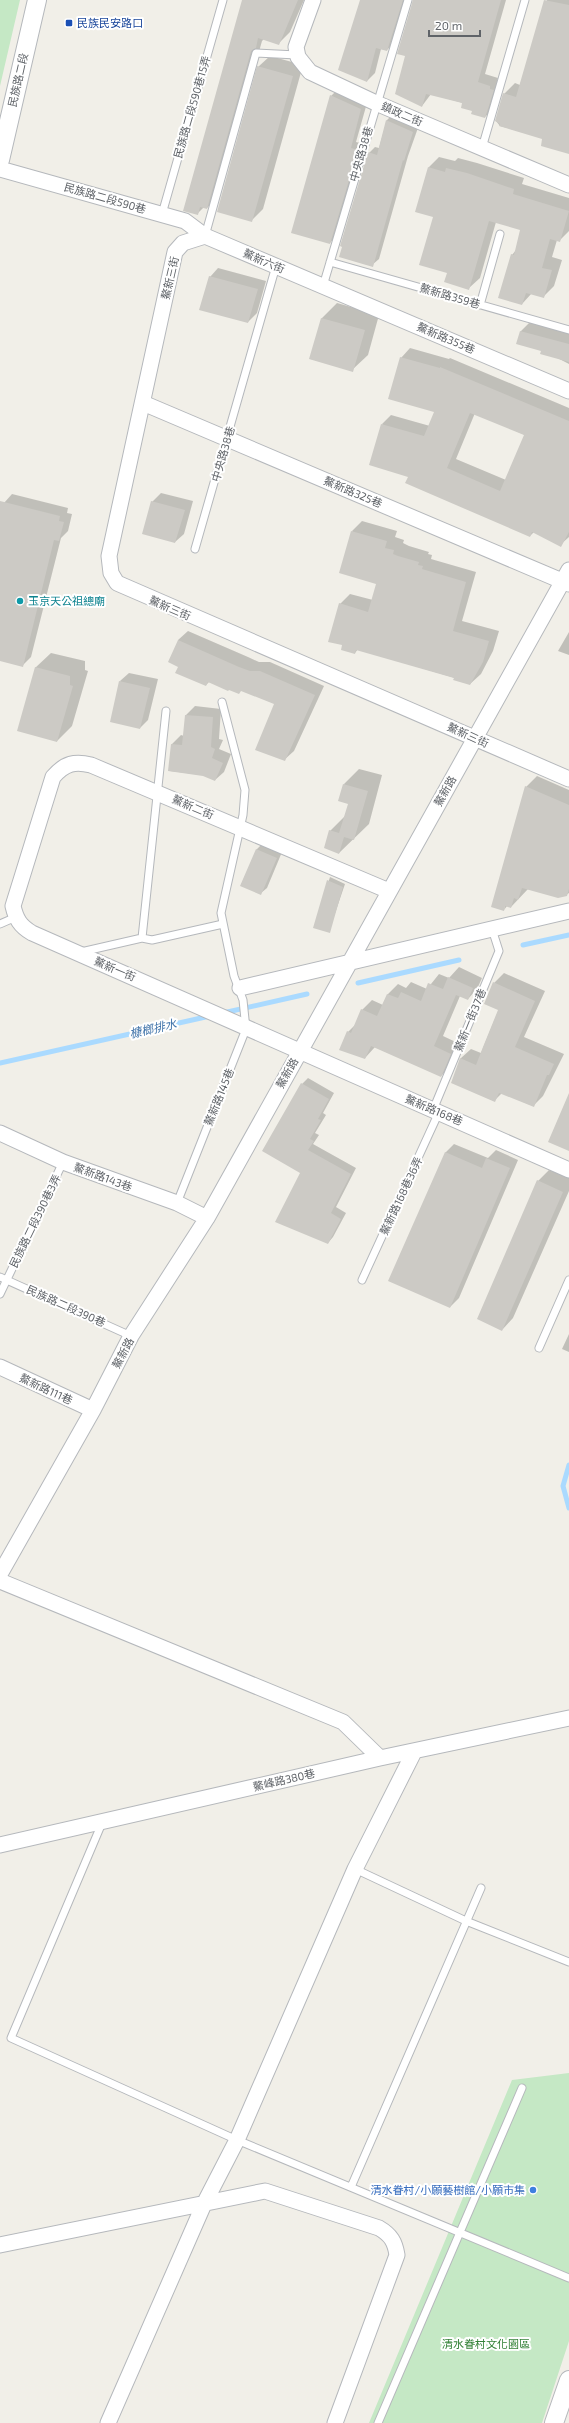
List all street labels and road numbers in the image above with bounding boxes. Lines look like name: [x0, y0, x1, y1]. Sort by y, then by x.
street label: 民族路二段: [5, 52, 30, 108]
street label: 民族路二段590巷15弄: [171, 54, 212, 160]
street label: 鎮政二街: [379, 99, 425, 128]
street label: 中央路38巷: [346, 125, 375, 183]
street label: 民族路二段590巷: [63, 180, 148, 215]
street label: 鰲新六街: [241, 246, 287, 275]
street label: 鰲新三街: [158, 255, 181, 301]
street label: 鰲新路359巷: [418, 281, 482, 310]
street label: 鰲新路355巷: [415, 319, 477, 356]
street label: 中央路38巷: [208, 425, 237, 483]
street label: 鰲新路325巷: [322, 473, 384, 510]
street label: 鰲新三街: [147, 593, 193, 622]
street label: 鰲新三街: [445, 720, 491, 749]
street label: 鰲新路: [431, 773, 458, 808]
street label: 鰲新二街: [170, 792, 216, 821]
street label: 鰲新一街: [92, 954, 138, 983]
street label: 鰲新一街37巷: [451, 986, 488, 1053]
street label: 鰲新路: [273, 1055, 300, 1090]
street label: 鰲新路145巷: [201, 1066, 236, 1128]
street label: 鰲新路168巷: [403, 1092, 465, 1128]
street label: 鰲新路168巷36弄: [377, 1155, 424, 1237]
street label: 鰲新路143巷: [72, 1160, 134, 1193]
street label: 民族路二段390巷3弄: [6, 1172, 63, 1270]
street label: 民族路二段390巷: [25, 1282, 108, 1329]
street label: 鰲新路: [109, 1335, 136, 1370]
street label: 鰲新路111巷: [18, 1371, 75, 1407]
street label: 鰲峰路380巷: [252, 1766, 316, 1793]

